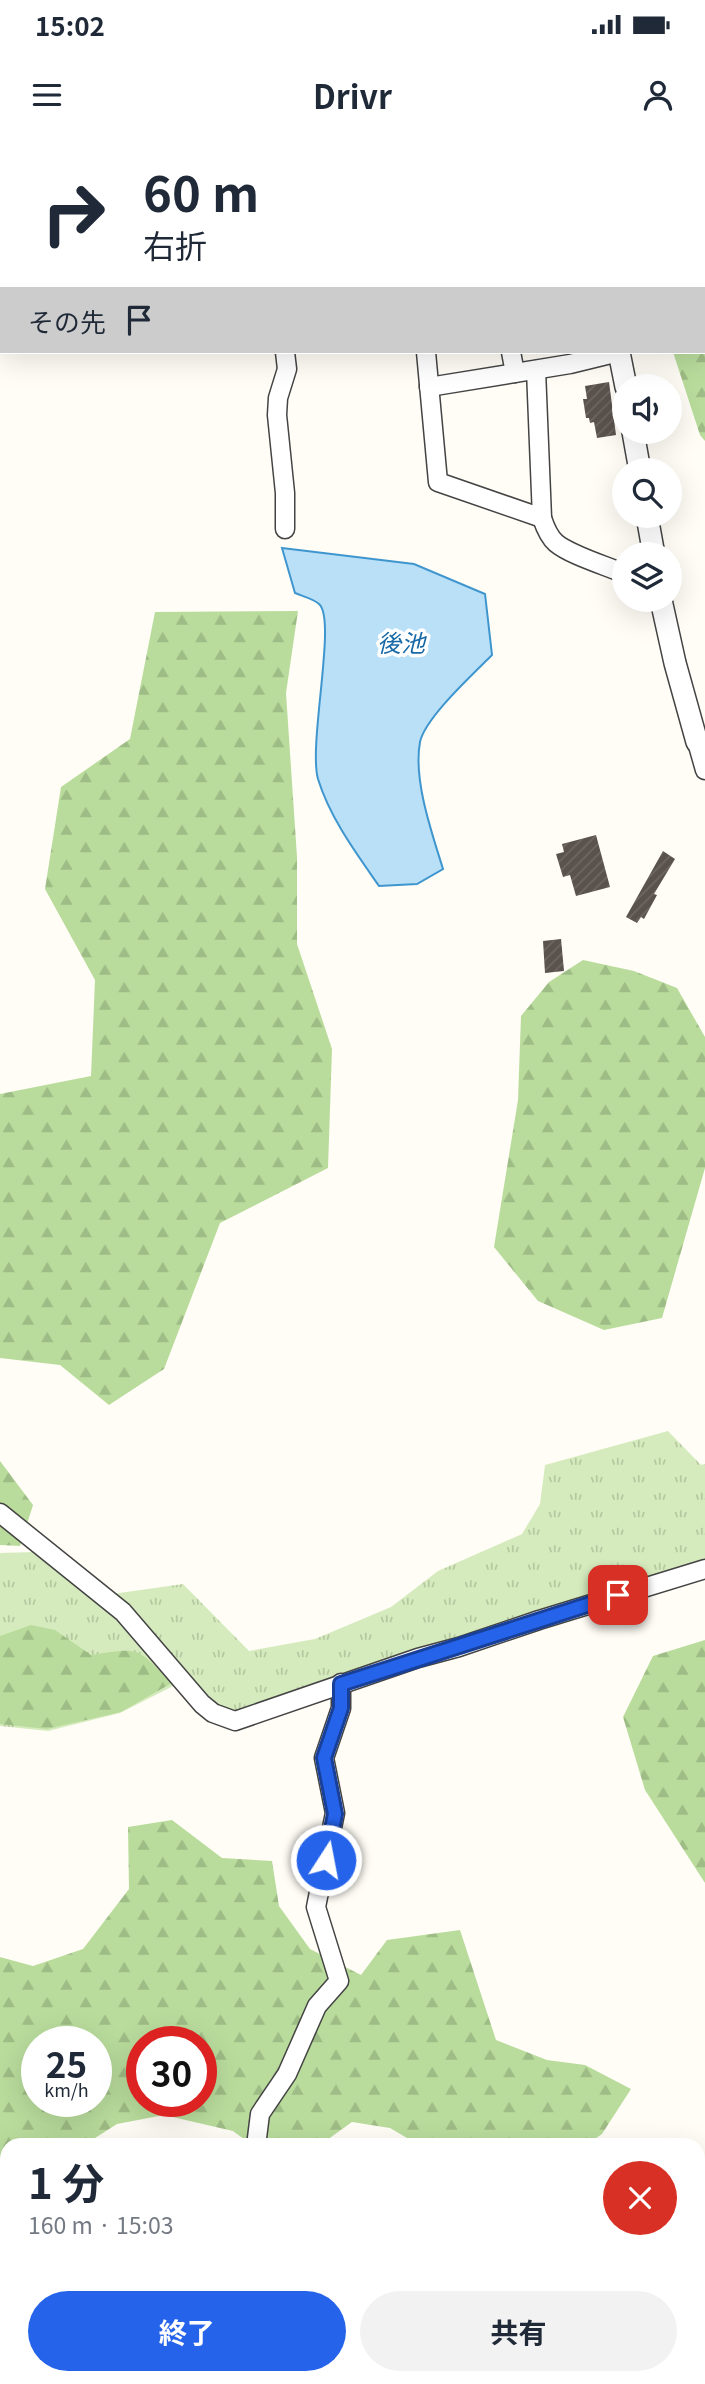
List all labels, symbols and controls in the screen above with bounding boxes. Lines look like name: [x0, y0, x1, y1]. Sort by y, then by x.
text: 15:02: [35, 6, 105, 43]
text: Drivr: [313, 72, 392, 118]
icon: menu: [28, 76, 66, 114]
icon: person: [639, 76, 677, 114]
text: 60 m: [143, 155, 259, 226]
icon: right: [28, 168, 119, 259]
text: 右折: [143, 221, 207, 267]
icon: arrive: [120, 301, 158, 339]
text: その先: [28, 302, 106, 339]
map controls: [612, 374, 682, 612]
button: sound: [612, 374, 682, 444]
button: search: [612, 458, 682, 528]
button: layers: [612, 542, 682, 612]
water label: 後池: [377, 624, 427, 659]
pin: [588, 1565, 648, 1625]
icon: arrive: [599, 1576, 637, 1614]
position arrow: [289, 1823, 363, 1897]
speed limit sign: 30: [126, 2026, 217, 2117]
text: 25: [46, 2037, 87, 2088]
text: km/h: [44, 2076, 89, 2102]
text: 1 分: [28, 2150, 104, 2211]
button: close: [603, 2161, 677, 2235]
text: 160 m · 15:03: [28, 2207, 173, 2241]
button: 終了: [28, 2291, 346, 2371]
button: 共有: [360, 2291, 677, 2371]

